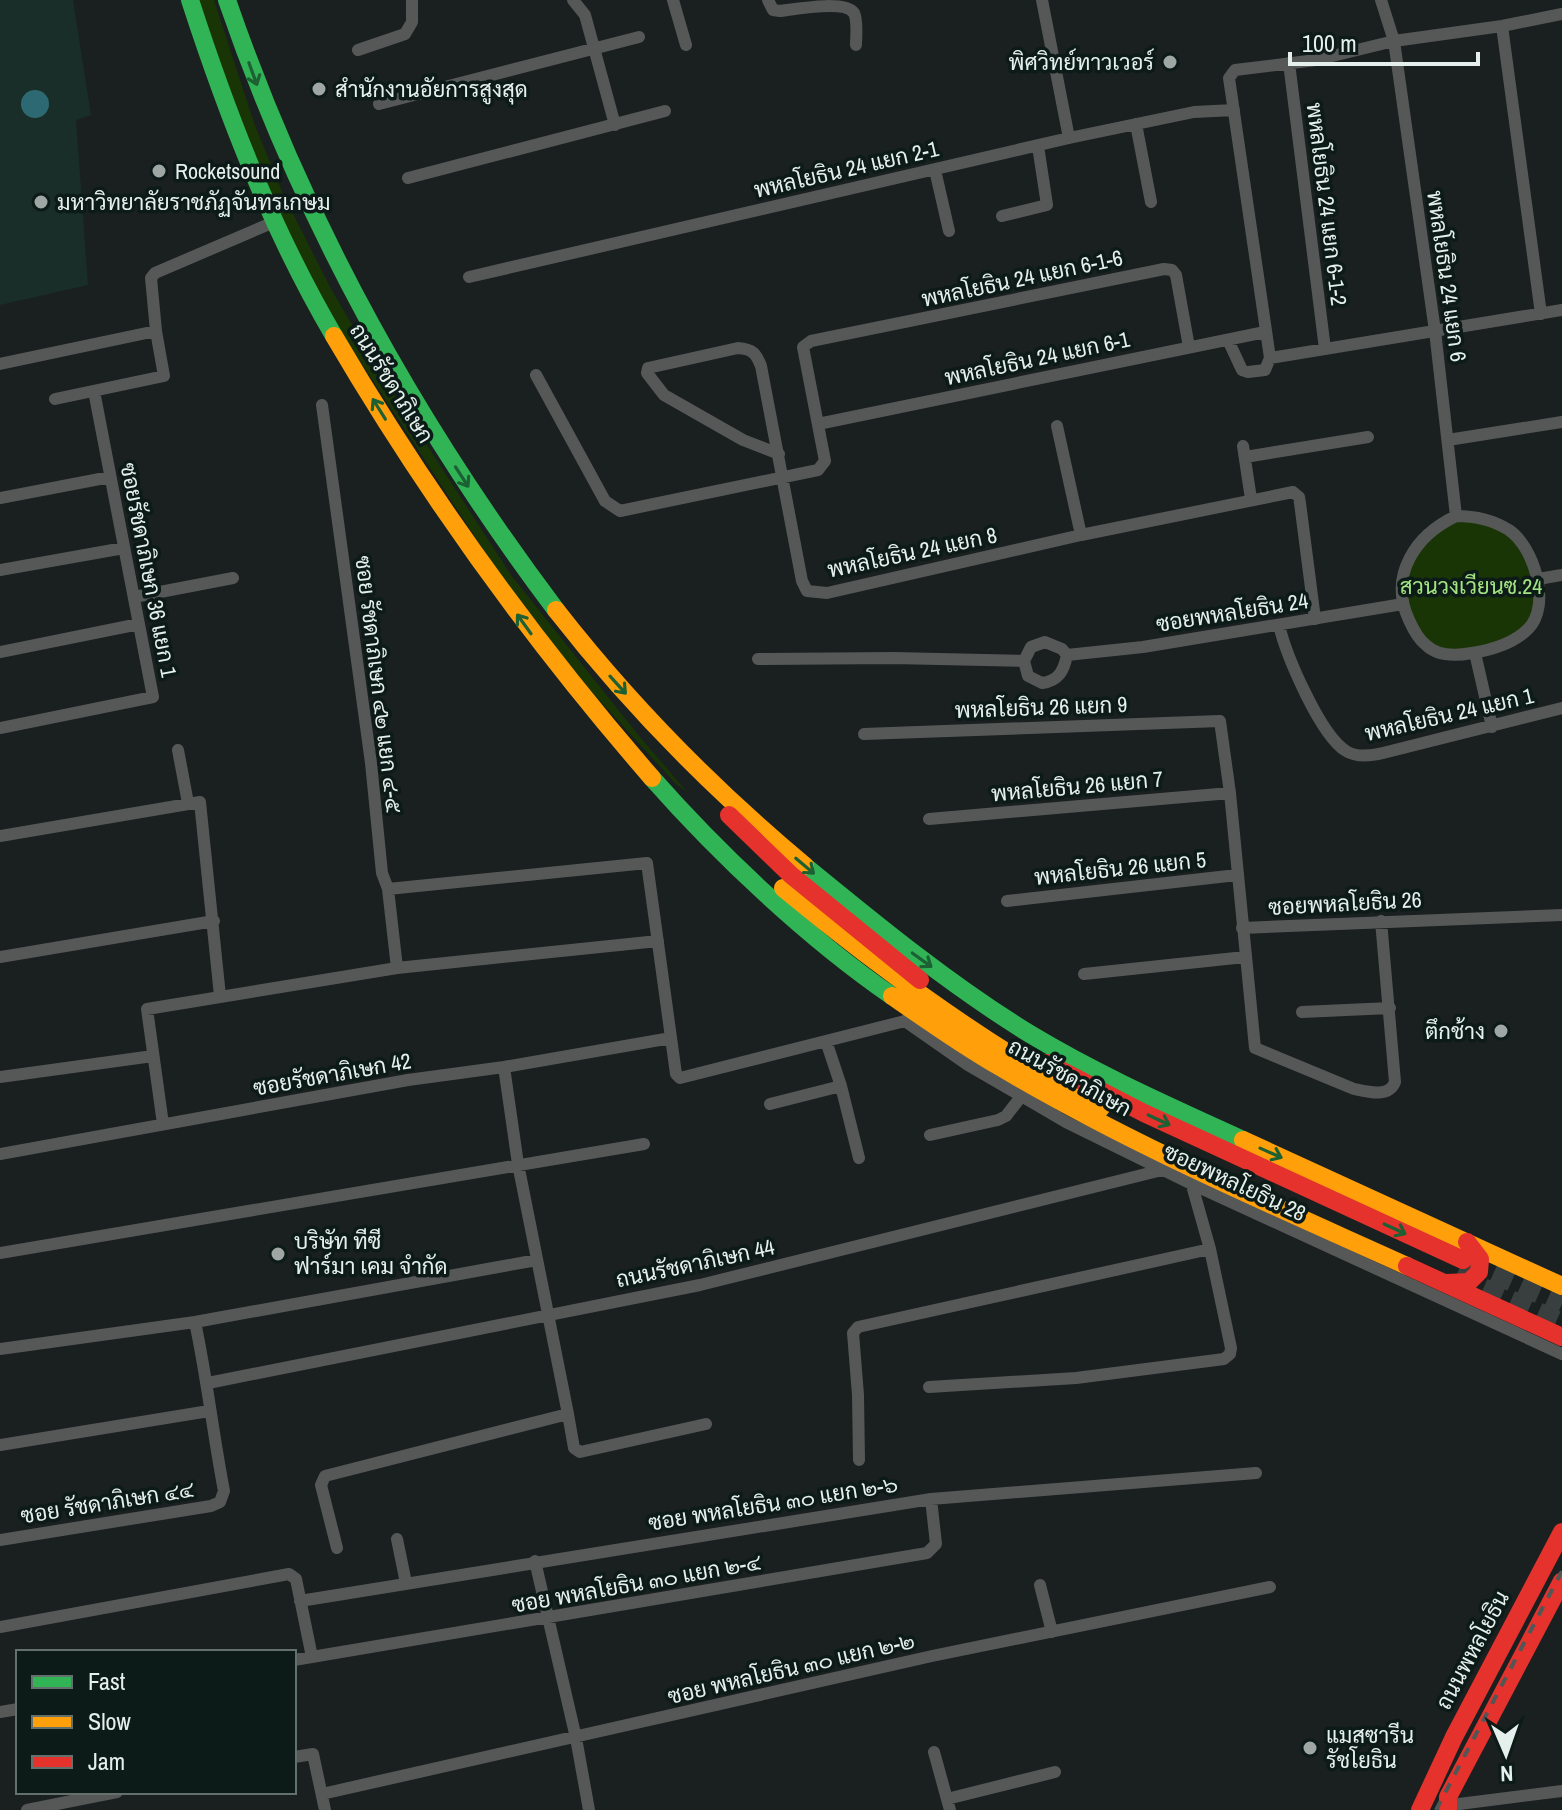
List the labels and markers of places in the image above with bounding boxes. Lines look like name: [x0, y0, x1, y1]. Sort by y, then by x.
place label: พิศวิทย์ทาวเวอร์: [1009, 47, 1154, 77]
marker: พิศวิทย์ทาวเวอร์: [1161, 53, 1179, 71]
place label: สำนักงานอัยการสูงสุด: [335, 74, 528, 105]
marker: สำนักงานอัยการสูงสุด: [310, 80, 328, 98]
place label: Rocketsound: [175, 156, 280, 186]
marker: Rocketsound: [150, 162, 168, 180]
place label: มหาวิทยาลัยราชภัฏจันทรเกษม: [57, 187, 330, 218]
marker: มหาวิทยาลัยราชภัฏจันทรเกษม: [32, 193, 50, 211]
place label: ตึกช้าง: [1425, 1016, 1485, 1046]
marker: ตึกช้าง: [1492, 1022, 1510, 1040]
place label: บริษัท ทีซี ฟาร์มา เคม จำกัด: [294, 1226, 448, 1281]
marker: บริษัท ทีซี ฟาร์มา เคม จำกัด: [269, 1245, 287, 1263]
place label: แมสซารีน รัชโยธิน: [1326, 1720, 1414, 1775]
marker: แมสซารีน รัชโยธิน: [1301, 1739, 1319, 1757]

